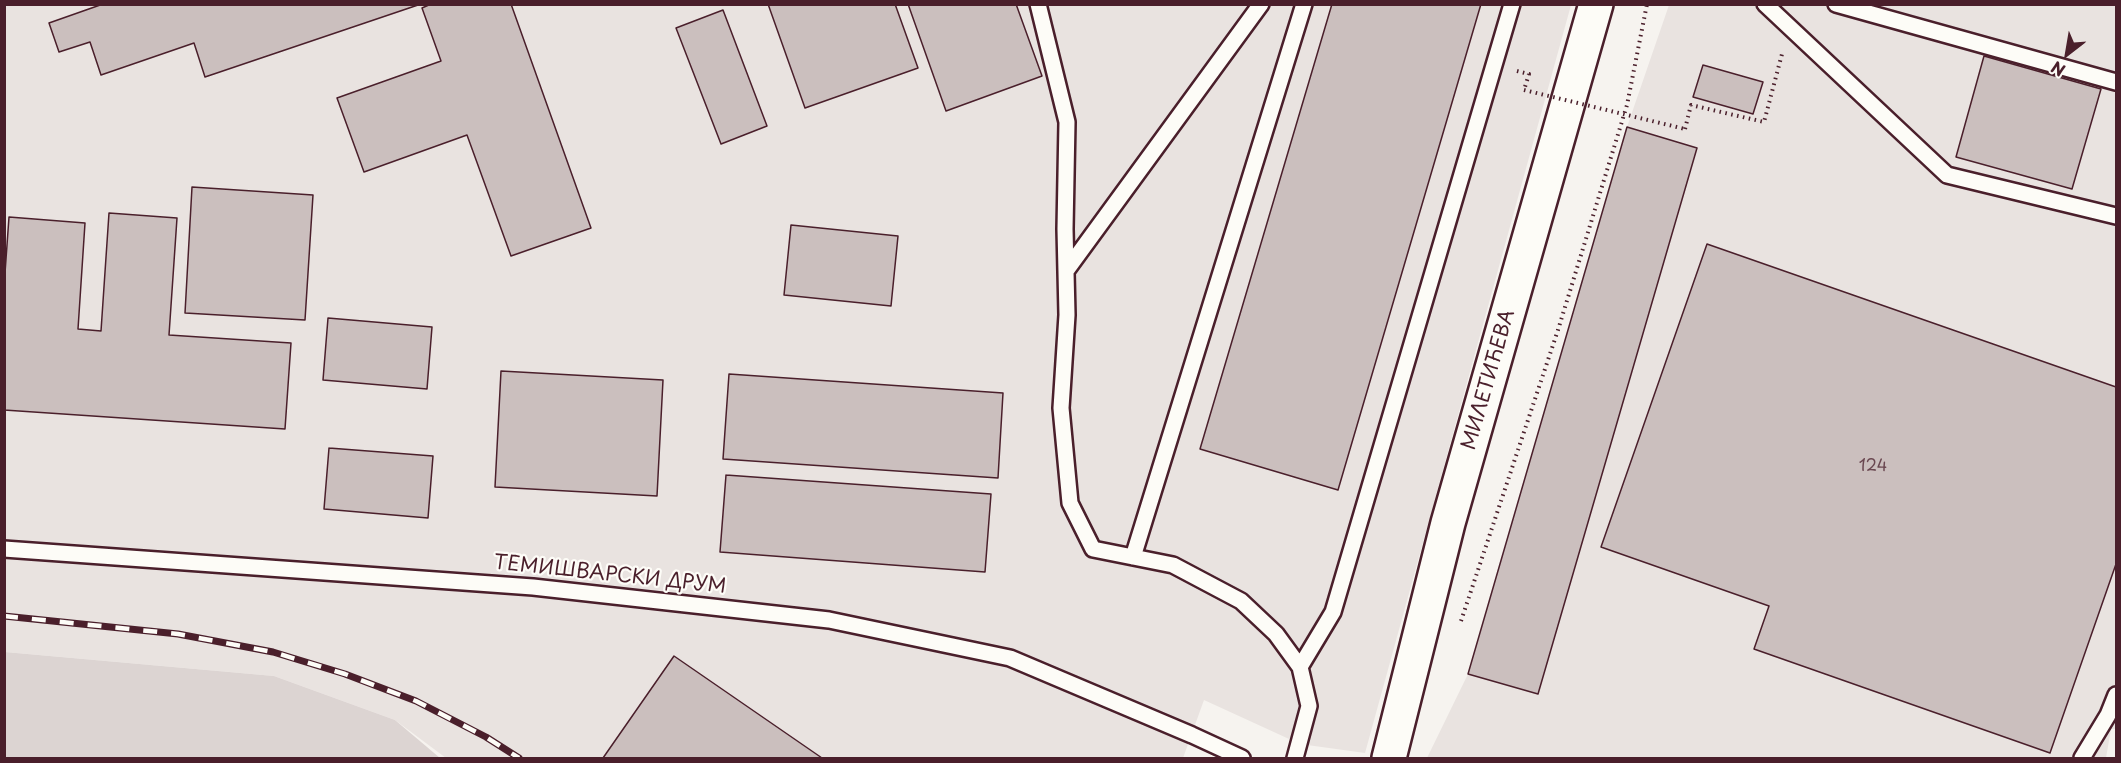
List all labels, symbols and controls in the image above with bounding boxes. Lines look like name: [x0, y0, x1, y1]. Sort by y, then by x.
north arrow: [2037, 24, 2097, 84]
text: N: [2046, 56, 2069, 83]
street label: МИЛЕТИЋЕВА: [1458, 307, 1520, 453]
house number: 124: [1859, 457, 1887, 477]
street label: ТЕМИШВАРСКИ ДРУМ: [493, 551, 727, 599]

